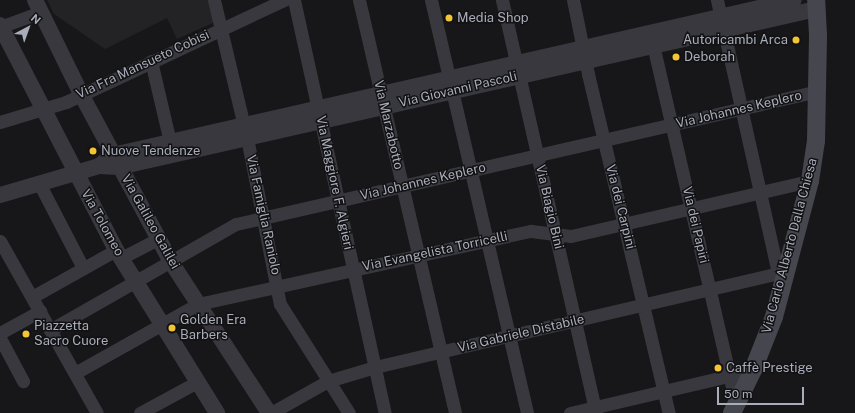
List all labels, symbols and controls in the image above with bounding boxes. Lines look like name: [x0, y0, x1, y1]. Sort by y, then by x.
north arrow: [8, 8, 48, 48]
place label: Media Shop: [457, 10, 528, 26]
text: N: [29, 12, 43, 26]
marker: Media Shop: [444, 13, 454, 23]
street label: Via Fra Mansueto Cobisi: [74, 27, 212, 103]
place label: Autoricambi Arca: [683, 32, 788, 48]
marker: Autoricambi Arca: [791, 35, 801, 45]
place label: Deborah: [684, 49, 735, 65]
marker: Deborah: [671, 52, 681, 62]
street label: Via Giovanni Pascoli: [398, 69, 518, 111]
street label: Via Marzabotto: [370, 79, 406, 171]
street label: Via Johannes Keplero: [675, 88, 803, 132]
street label: Via Maggiore F. Algieri: [312, 115, 356, 251]
place label: Nuove Tendenze: [101, 143, 200, 159]
marker: Nuove Tendenze: [88, 146, 98, 156]
street label: Via Famiglia Raniolo: [243, 154, 283, 276]
street label: Via Carlo Alberto Dalla Chiesa: [759, 157, 821, 335]
street label: Via Johannes Keplero: [359, 160, 487, 204]
street label: Via Biagio Bini: [532, 163, 566, 251]
street label: Via dei Carpini: [602, 163, 638, 251]
street label: Via Galileo Galilei: [118, 172, 182, 272]
street label: Via dei Papiri: [679, 185, 711, 265]
street label: Via Tolomeo: [77, 187, 127, 259]
street label: Via Evangelista Torricelli: [361, 229, 509, 275]
street label: Via Gabriele Distabile: [456, 312, 586, 356]
place label: Golden Era Barbers: [180, 313, 246, 344]
place label: Piazzetta Sacro Cuore: [34, 319, 109, 350]
marker: Golden Era Barbers: [167, 323, 177, 333]
marker: Piazzetta Sacro Cuore: [21, 329, 31, 339]
place label: Caffè Prestige: [726, 360, 813, 376]
marker: Caffè Prestige: [713, 363, 723, 373]
scale bar: [719, 379, 806, 405]
text: 50 m: [724, 387, 752, 401]

